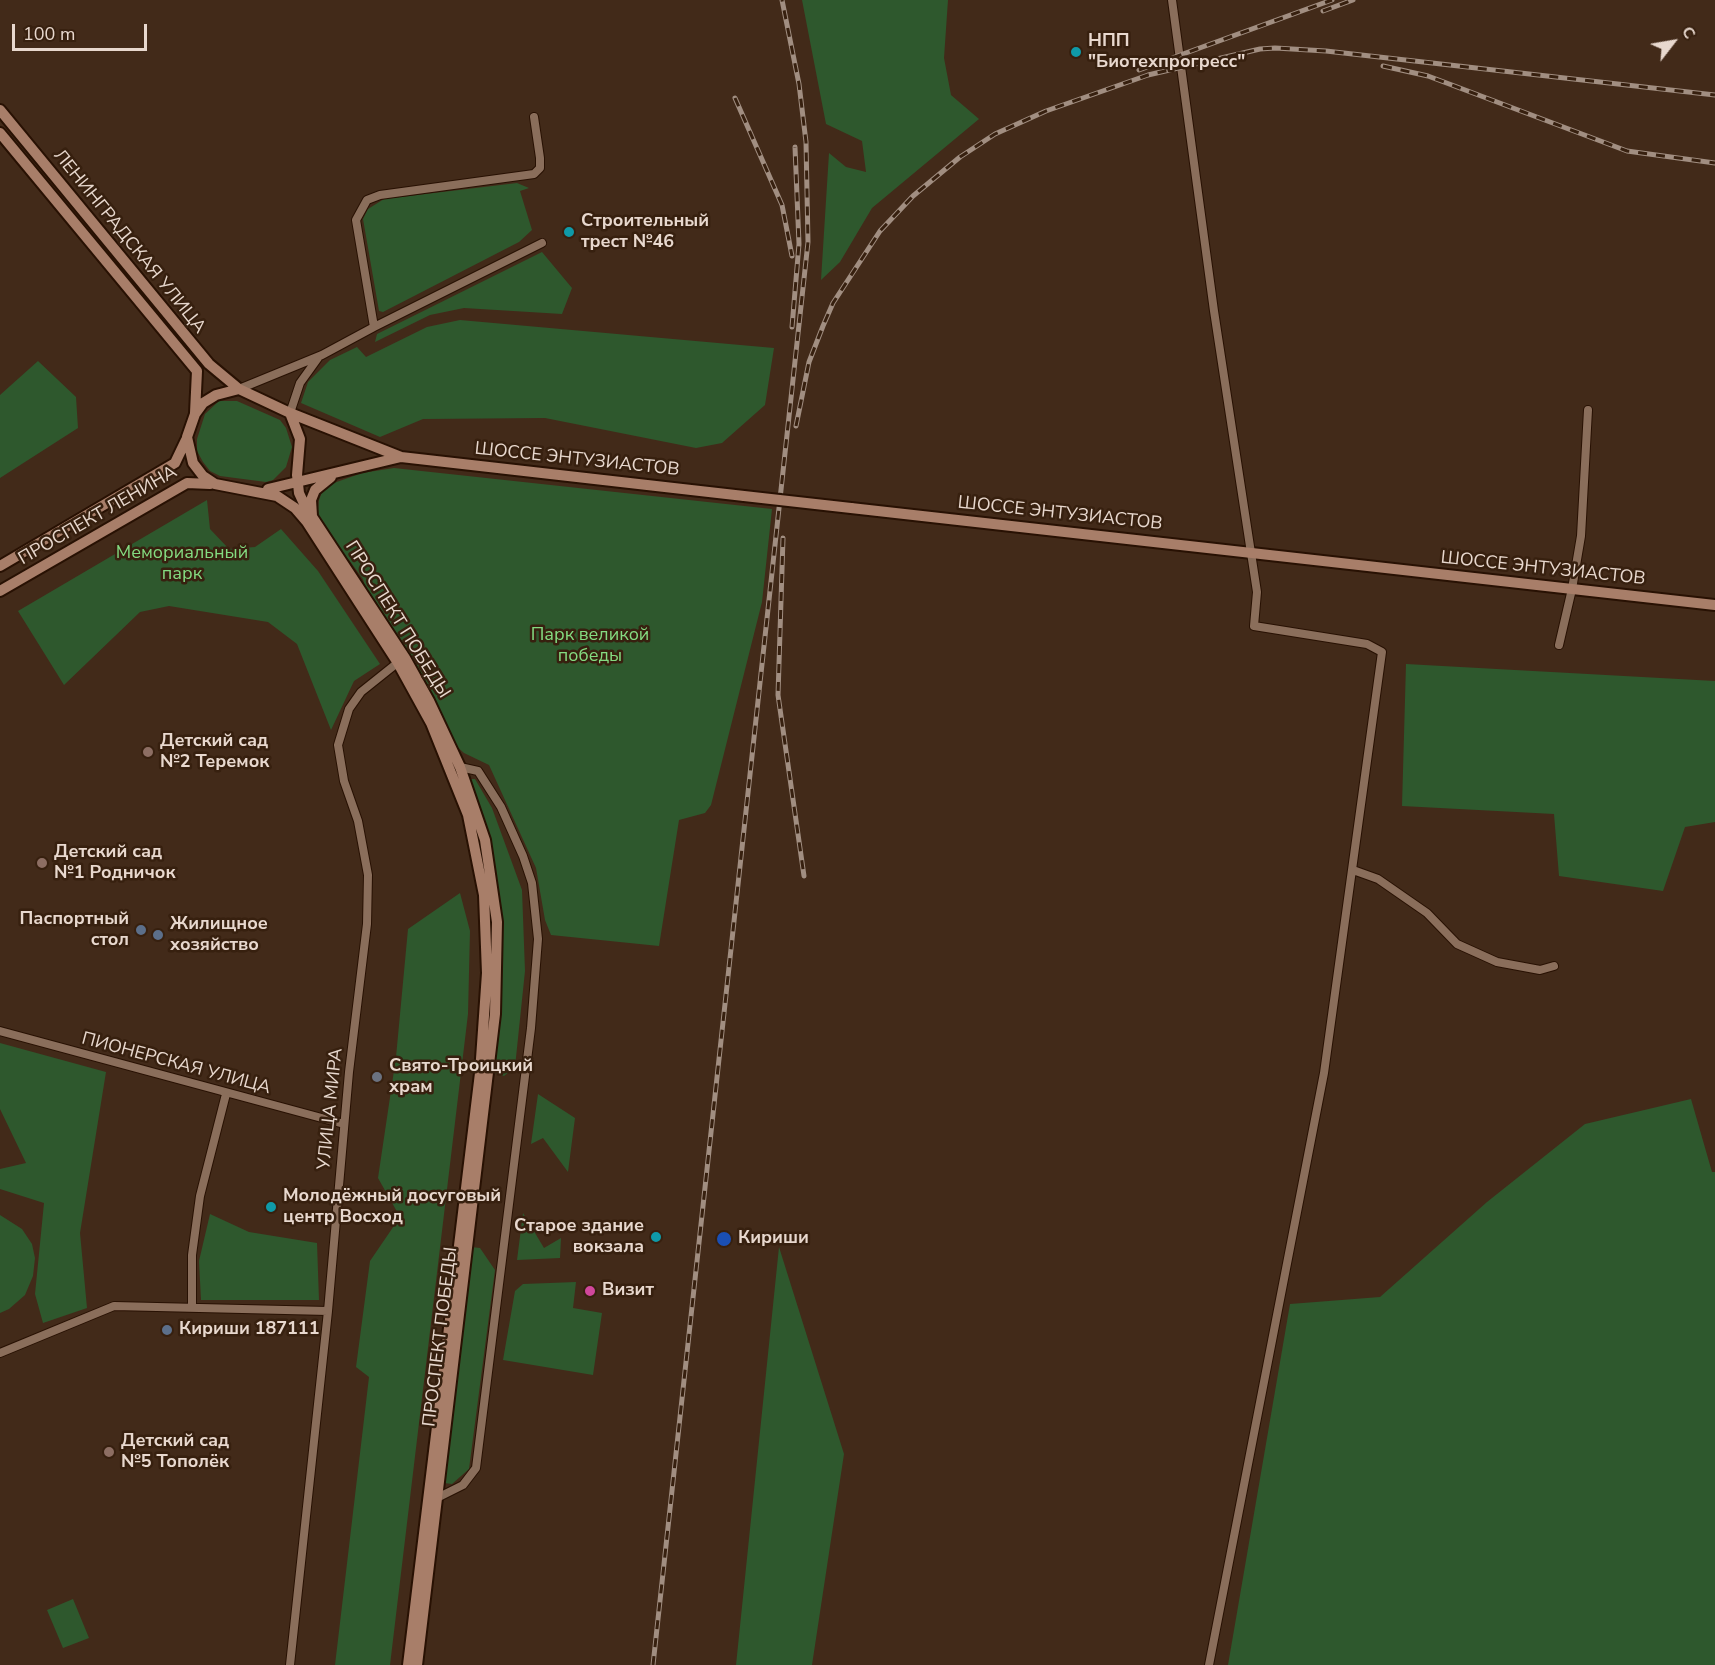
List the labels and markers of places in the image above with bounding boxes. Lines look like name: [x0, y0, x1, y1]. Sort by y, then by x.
place label: НПП "Биотехпрогресс": [1088, 31, 1245, 74]
marker: НПП "Биотехпрогресс": [1069, 45, 1083, 59]
place label: Строительный трест №46: [581, 211, 709, 254]
marker: Строительный трест №46: [562, 225, 576, 239]
place label: Детский сад №2 Теремок: [160, 731, 269, 774]
marker: Детский сад №2 Теремок: [141, 745, 155, 759]
place label: Детский сад №1 Родничок: [54, 842, 175, 884]
marker: Детский сад №1 Родничок: [35, 856, 49, 870]
place label: Паспортный стол: [19, 909, 129, 952]
place label: Жилищное хозяйство: [170, 914, 268, 956]
marker: Паспортный стол: [134, 923, 148, 937]
marker: Жилищное хозяйство: [151, 928, 165, 942]
place label: Свято-Троицкий храм: [389, 1056, 533, 1098]
marker: Свято-Троицкий храм: [370, 1070, 384, 1084]
place label: Молодёжный досуговый центр Восход: [283, 1186, 501, 1228]
marker: Молодёжный досуговый центр Восход: [264, 1200, 278, 1214]
place label: Старое здание вокзала: [514, 1216, 644, 1258]
place label: Кириши: [738, 1228, 809, 1250]
marker: Старое здание вокзала: [649, 1230, 663, 1244]
marker: Кириши: [715, 1230, 733, 1248]
place label: Визит: [602, 1280, 654, 1302]
marker: Визит: [583, 1284, 597, 1298]
place label: Кириши 187111: [179, 1319, 319, 1341]
marker: Кириши 187111: [160, 1323, 174, 1337]
place label: Детский сад №5 Тополёк: [121, 1431, 229, 1474]
marker: Детский сад №5 Тополёк: [102, 1445, 116, 1459]

